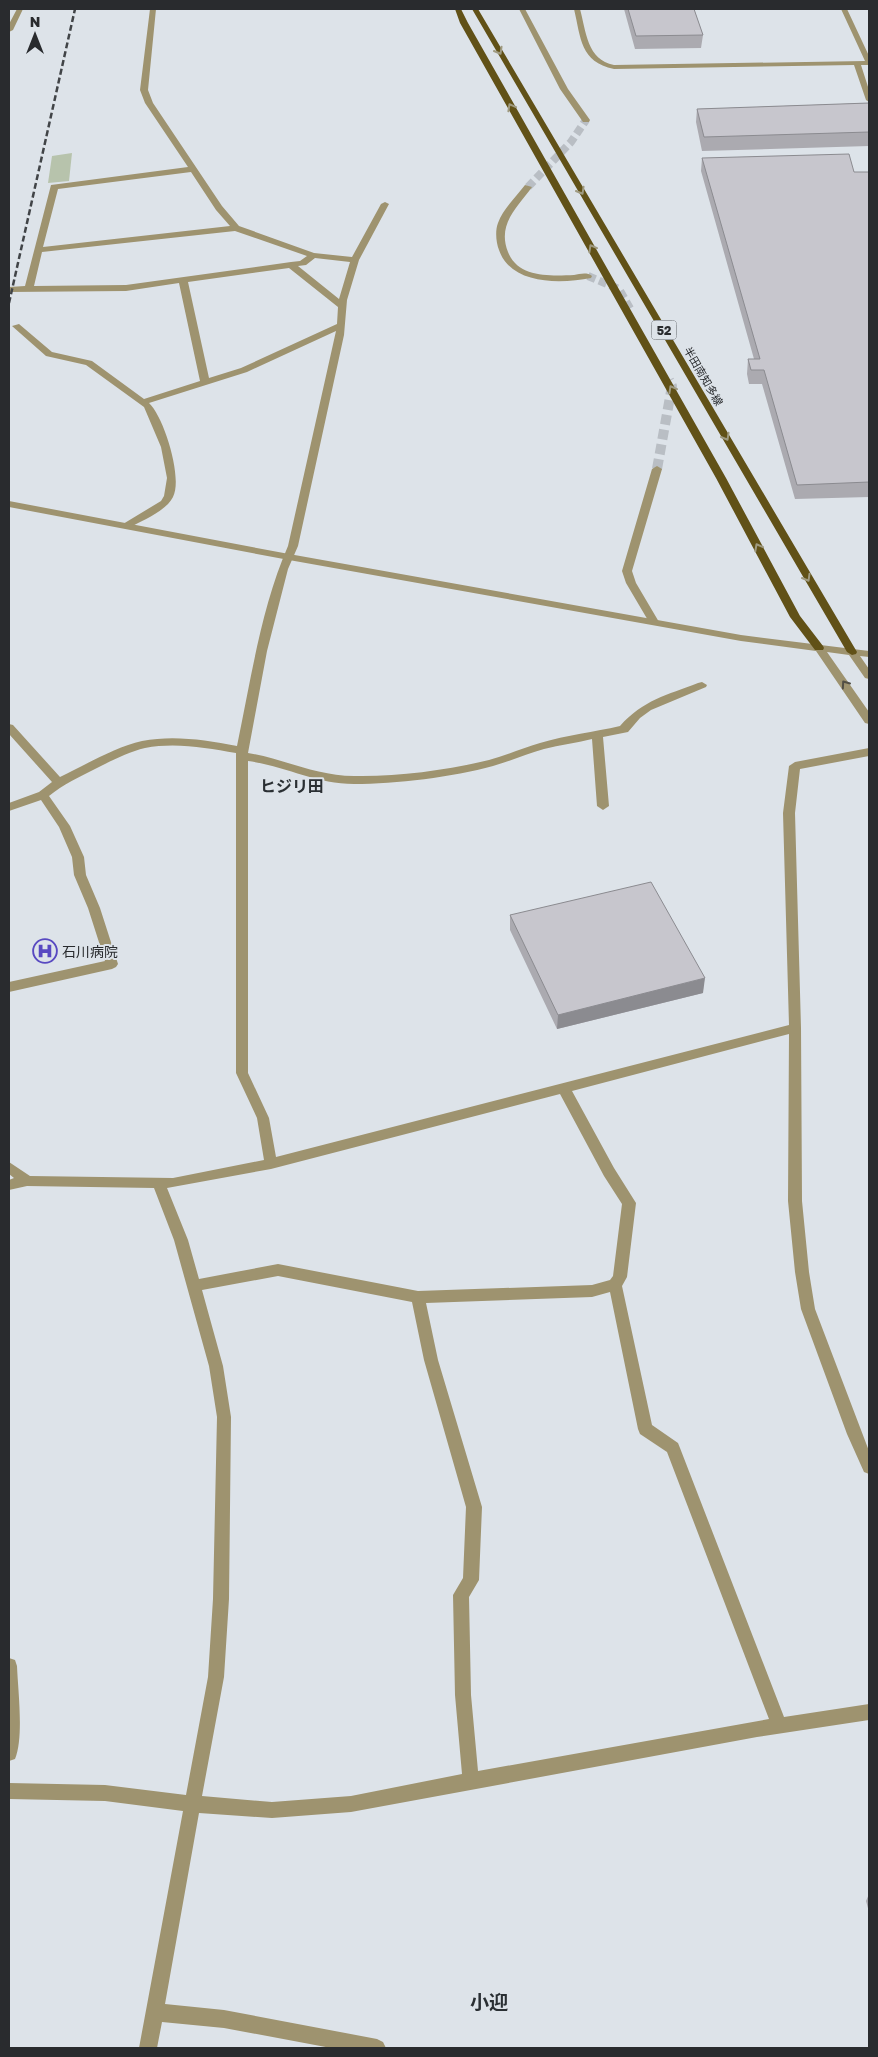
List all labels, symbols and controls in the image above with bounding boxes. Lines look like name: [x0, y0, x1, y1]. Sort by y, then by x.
north arrow: [10, 10, 60, 60]
text: N: [30, 13, 40, 30]
one-way arrow: [493, 46, 503, 55]
one-way arrow: [508, 103, 518, 112]
one-way arrow: [575, 186, 585, 195]
one-way arrow: [589, 244, 599, 253]
road number: 52: [652, 320, 676, 340]
street label: 半田南知多線: [682, 344, 726, 408]
one-way arrow: [668, 386, 678, 395]
one-way arrow: [720, 431, 730, 440]
one-way arrow: [754, 543, 764, 552]
one-way arrow: [801, 572, 811, 581]
one-way arrow: [842, 680, 851, 690]
district label: ヒジリ田: [260, 776, 324, 796]
hospital icon: 石川病院: [32, 938, 58, 964]
place label: 石川病院: [62, 943, 118, 960]
district label: 小迎: [470, 1990, 508, 2013]

